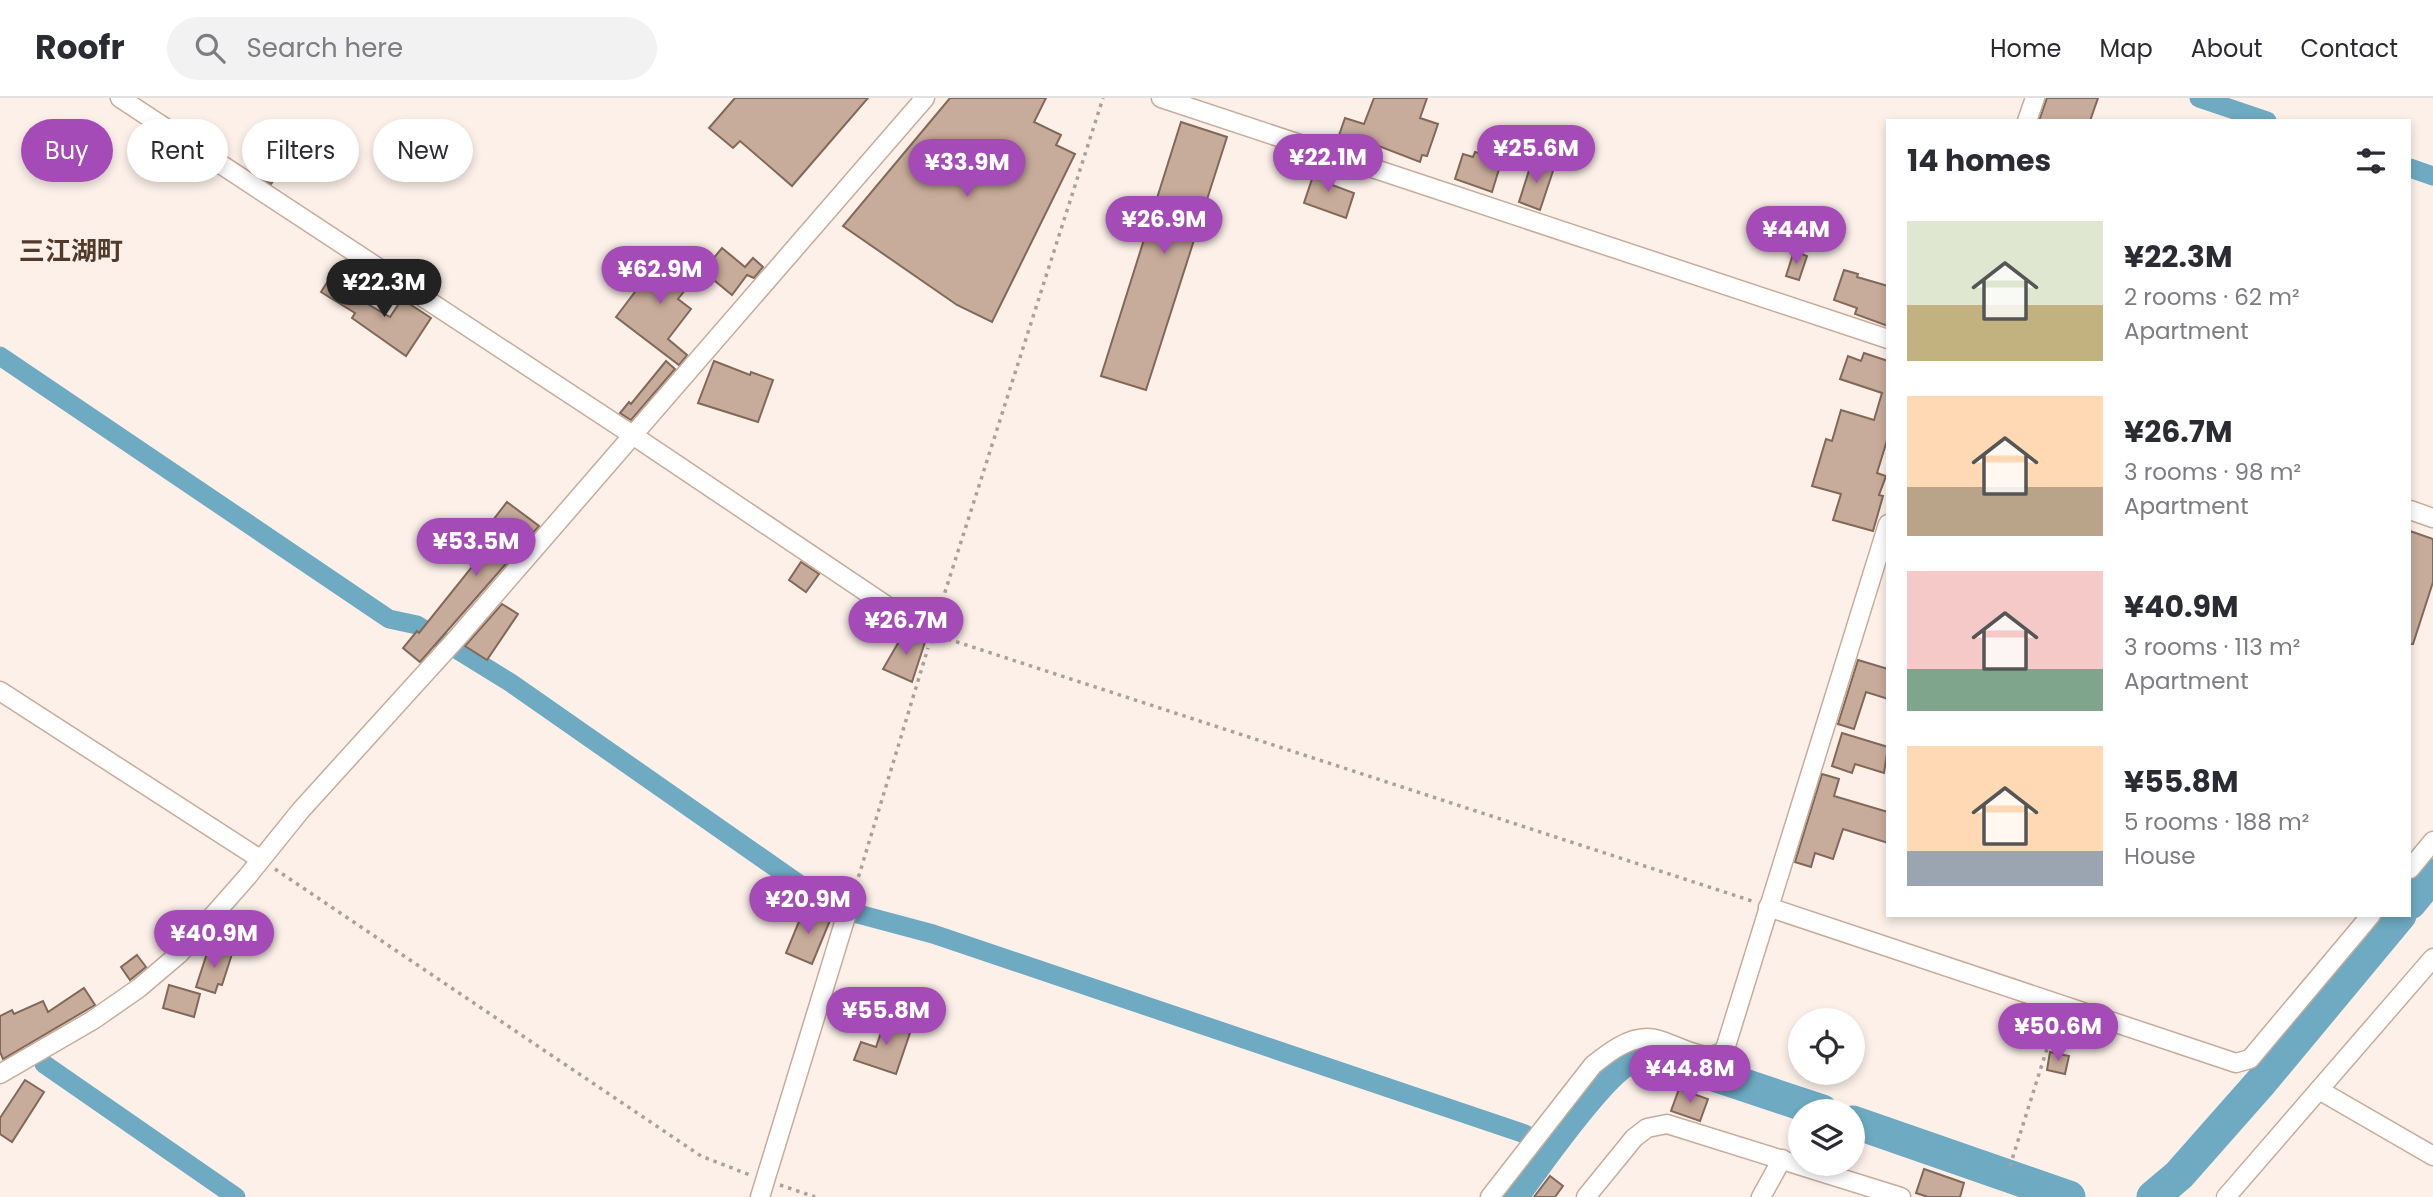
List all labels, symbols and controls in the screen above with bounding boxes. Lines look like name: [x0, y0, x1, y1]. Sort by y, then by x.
search box: [167, 17, 657, 80]
text: Roofr: [35, 24, 125, 71]
icon: search: [191, 29, 229, 67]
text: Search here: [247, 30, 403, 66]
text: Home: [1990, 32, 2062, 65]
text: Map: [2100, 32, 2153, 65]
text: About: [2191, 32, 2262, 65]
text: Contact: [2300, 32, 2398, 65]
chip: Buy: [21, 119, 113, 182]
chip: Rent: [127, 119, 228, 182]
chip: Filters: [242, 119, 359, 182]
chip: New: [373, 119, 473, 182]
pin: ¥25.6M: [1479, 126, 1593, 185]
text: ¥25.6M: [1493, 132, 1579, 164]
pin: ¥22.1M: [1271, 134, 1385, 194]
text: 14 homes: [1907, 139, 2051, 182]
pin: ¥33.9M: [910, 140, 1024, 199]
text: ¥22.1M: [1289, 141, 1367, 173]
icon: filters: [2352, 142, 2390, 180]
text: ¥33.9M: [924, 146, 1010, 178]
pin: ¥26.9M: [1107, 197, 1221, 256]
text: ¥26.9M: [1122, 203, 1206, 235]
pin: ¥44M: [1755, 206, 1837, 266]
text: ¥44M: [1762, 213, 1830, 245]
district label: 三江湖町: [19, 233, 123, 269]
text: ¥22.3M: [2124, 235, 2233, 278]
pin: ¥62.9M: [603, 246, 717, 306]
icon: home: [1963, 249, 2047, 333]
text: ¥62.9M: [618, 253, 702, 285]
pin: ¥22.3M: [327, 260, 441, 319]
text: ¥22.3M: [342, 266, 426, 298]
text: 2 rooms · 62 m²: [2124, 281, 2300, 313]
text: Apartment: [2124, 315, 2249, 347]
text: ¥26.7M: [2124, 410, 2232, 453]
icon: home: [1963, 424, 2047, 508]
text: 3 rooms · 98 m²: [2124, 456, 2301, 488]
text: Apartment: [2124, 490, 2249, 522]
pin: ¥53.5M: [419, 518, 533, 578]
text: ¥53.5M: [433, 525, 519, 557]
text: ¥40.9M: [2124, 585, 2238, 628]
pin: ¥26.7M: [849, 598, 963, 657]
icon: home: [1963, 599, 2047, 683]
text: ¥26.7M: [864, 604, 948, 636]
text: 3 rooms · 113 m²: [2124, 631, 2300, 663]
text: Apartment: [2124, 665, 2249, 697]
text: ¥55.8M: [2124, 760, 2239, 803]
icon: home: [1963, 774, 2047, 858]
text: 5 rooms · 188 m²: [2124, 806, 2309, 838]
text: House: [2124, 840, 2196, 872]
pin: ¥20.9M: [751, 876, 865, 936]
text: ¥20.9M: [765, 883, 851, 915]
pin: ¥40.9M: [157, 910, 271, 970]
text: ¥40.9M: [170, 917, 258, 949]
pin: ¥55.8M: [829, 988, 943, 1047]
text: ¥55.8M: [842, 994, 930, 1026]
pin: ¥50.6M: [2001, 1004, 2115, 1063]
map controls: [1788, 1008, 1865, 1176]
button: locate: [1788, 1008, 1865, 1085]
text: ¥50.6M: [2014, 1010, 2102, 1042]
pin: ¥44.8M: [1633, 1046, 1747, 1105]
text: ¥44.8M: [1645, 1052, 1735, 1084]
button: layers: [1788, 1099, 1865, 1176]

